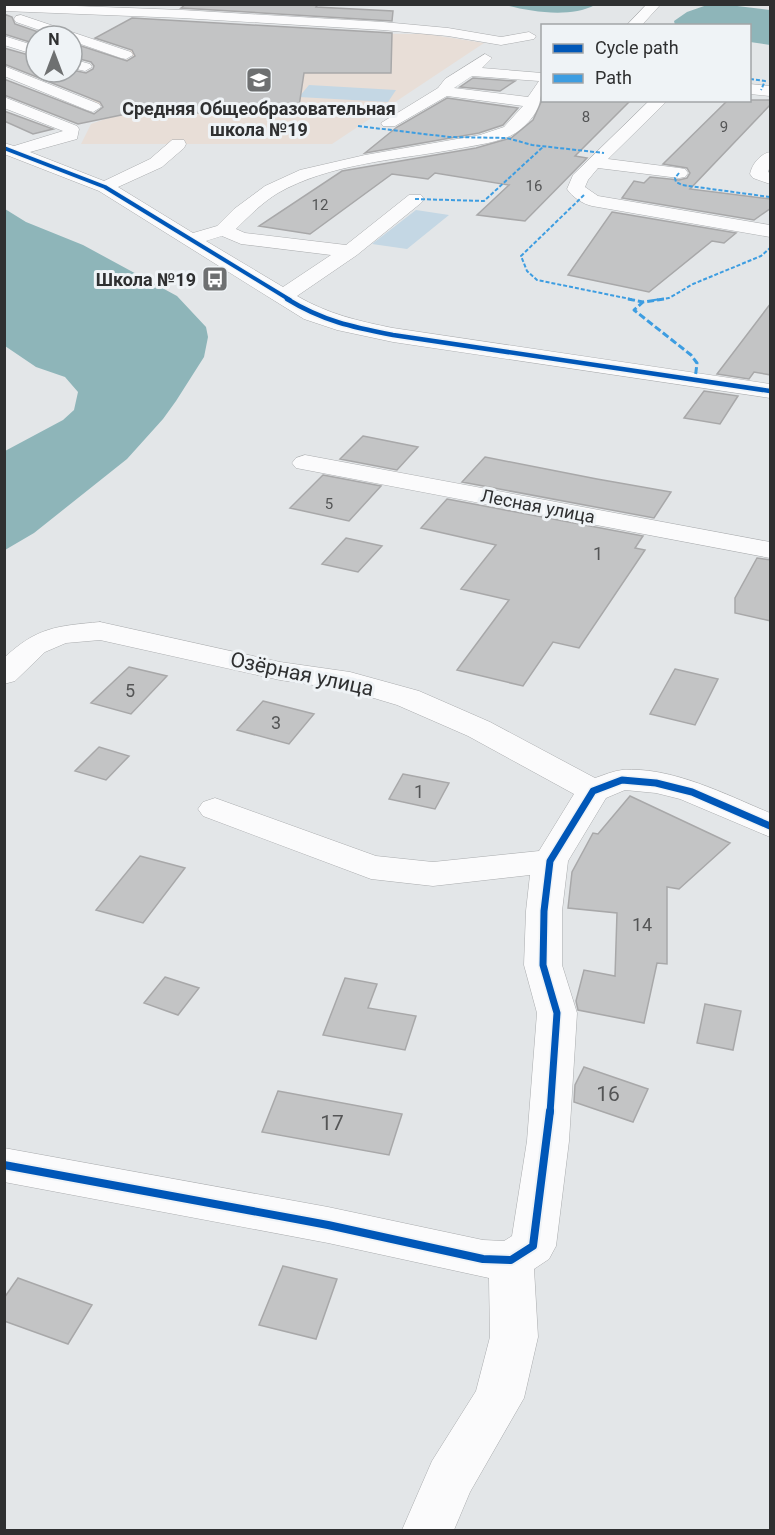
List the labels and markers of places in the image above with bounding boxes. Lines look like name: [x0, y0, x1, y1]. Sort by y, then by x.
school or university icon: Средняя Общеобразовательная школа №19: [244, 65, 274, 95]
place label: Средняя Общеобразовательная школа №19: [122, 98, 396, 140]
bus stop icon: Школа №19: [200, 264, 230, 294]
place label: Школа №19: [96, 269, 196, 290]

